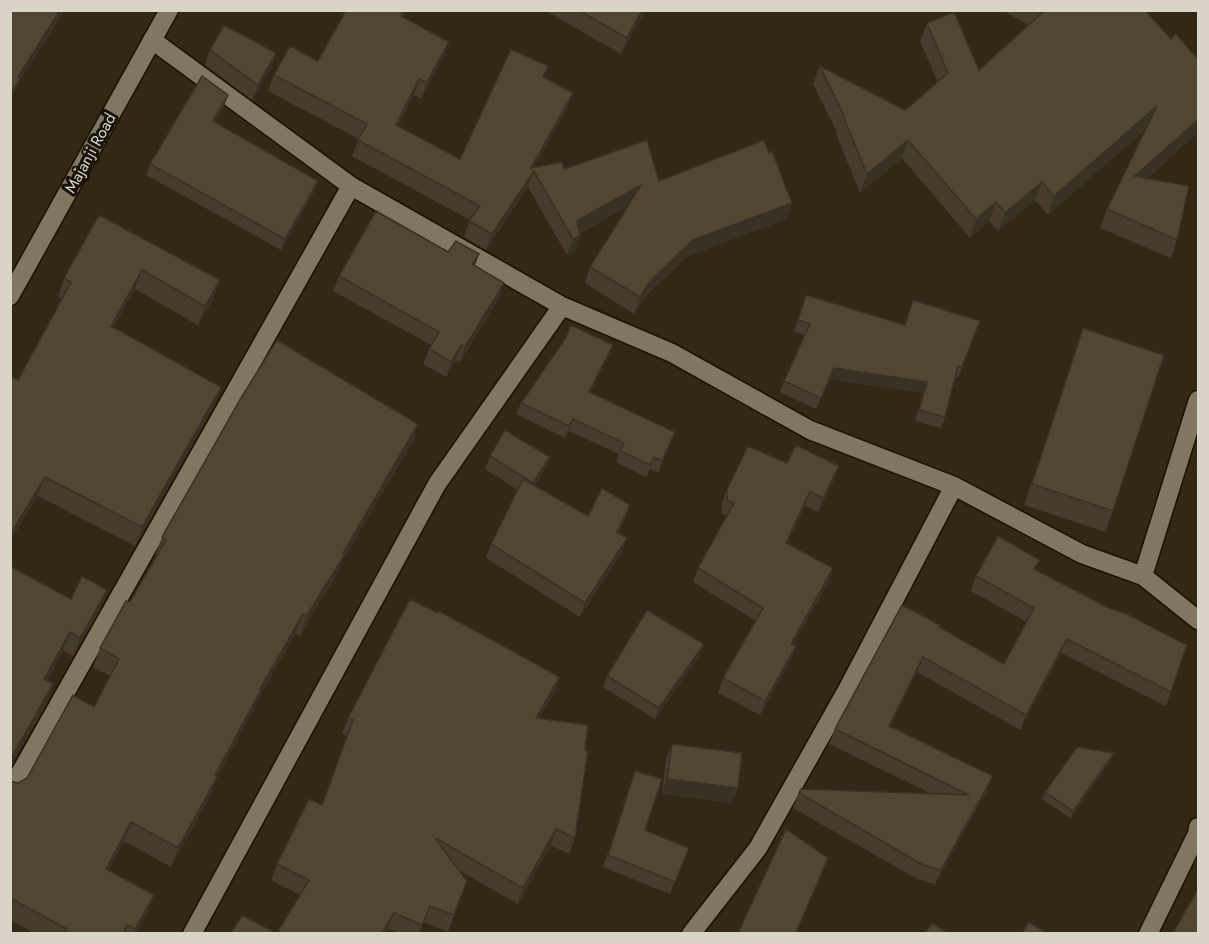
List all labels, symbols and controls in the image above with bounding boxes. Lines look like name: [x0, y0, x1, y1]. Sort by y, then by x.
street label: Majanji Road: [59, 109, 121, 197]

